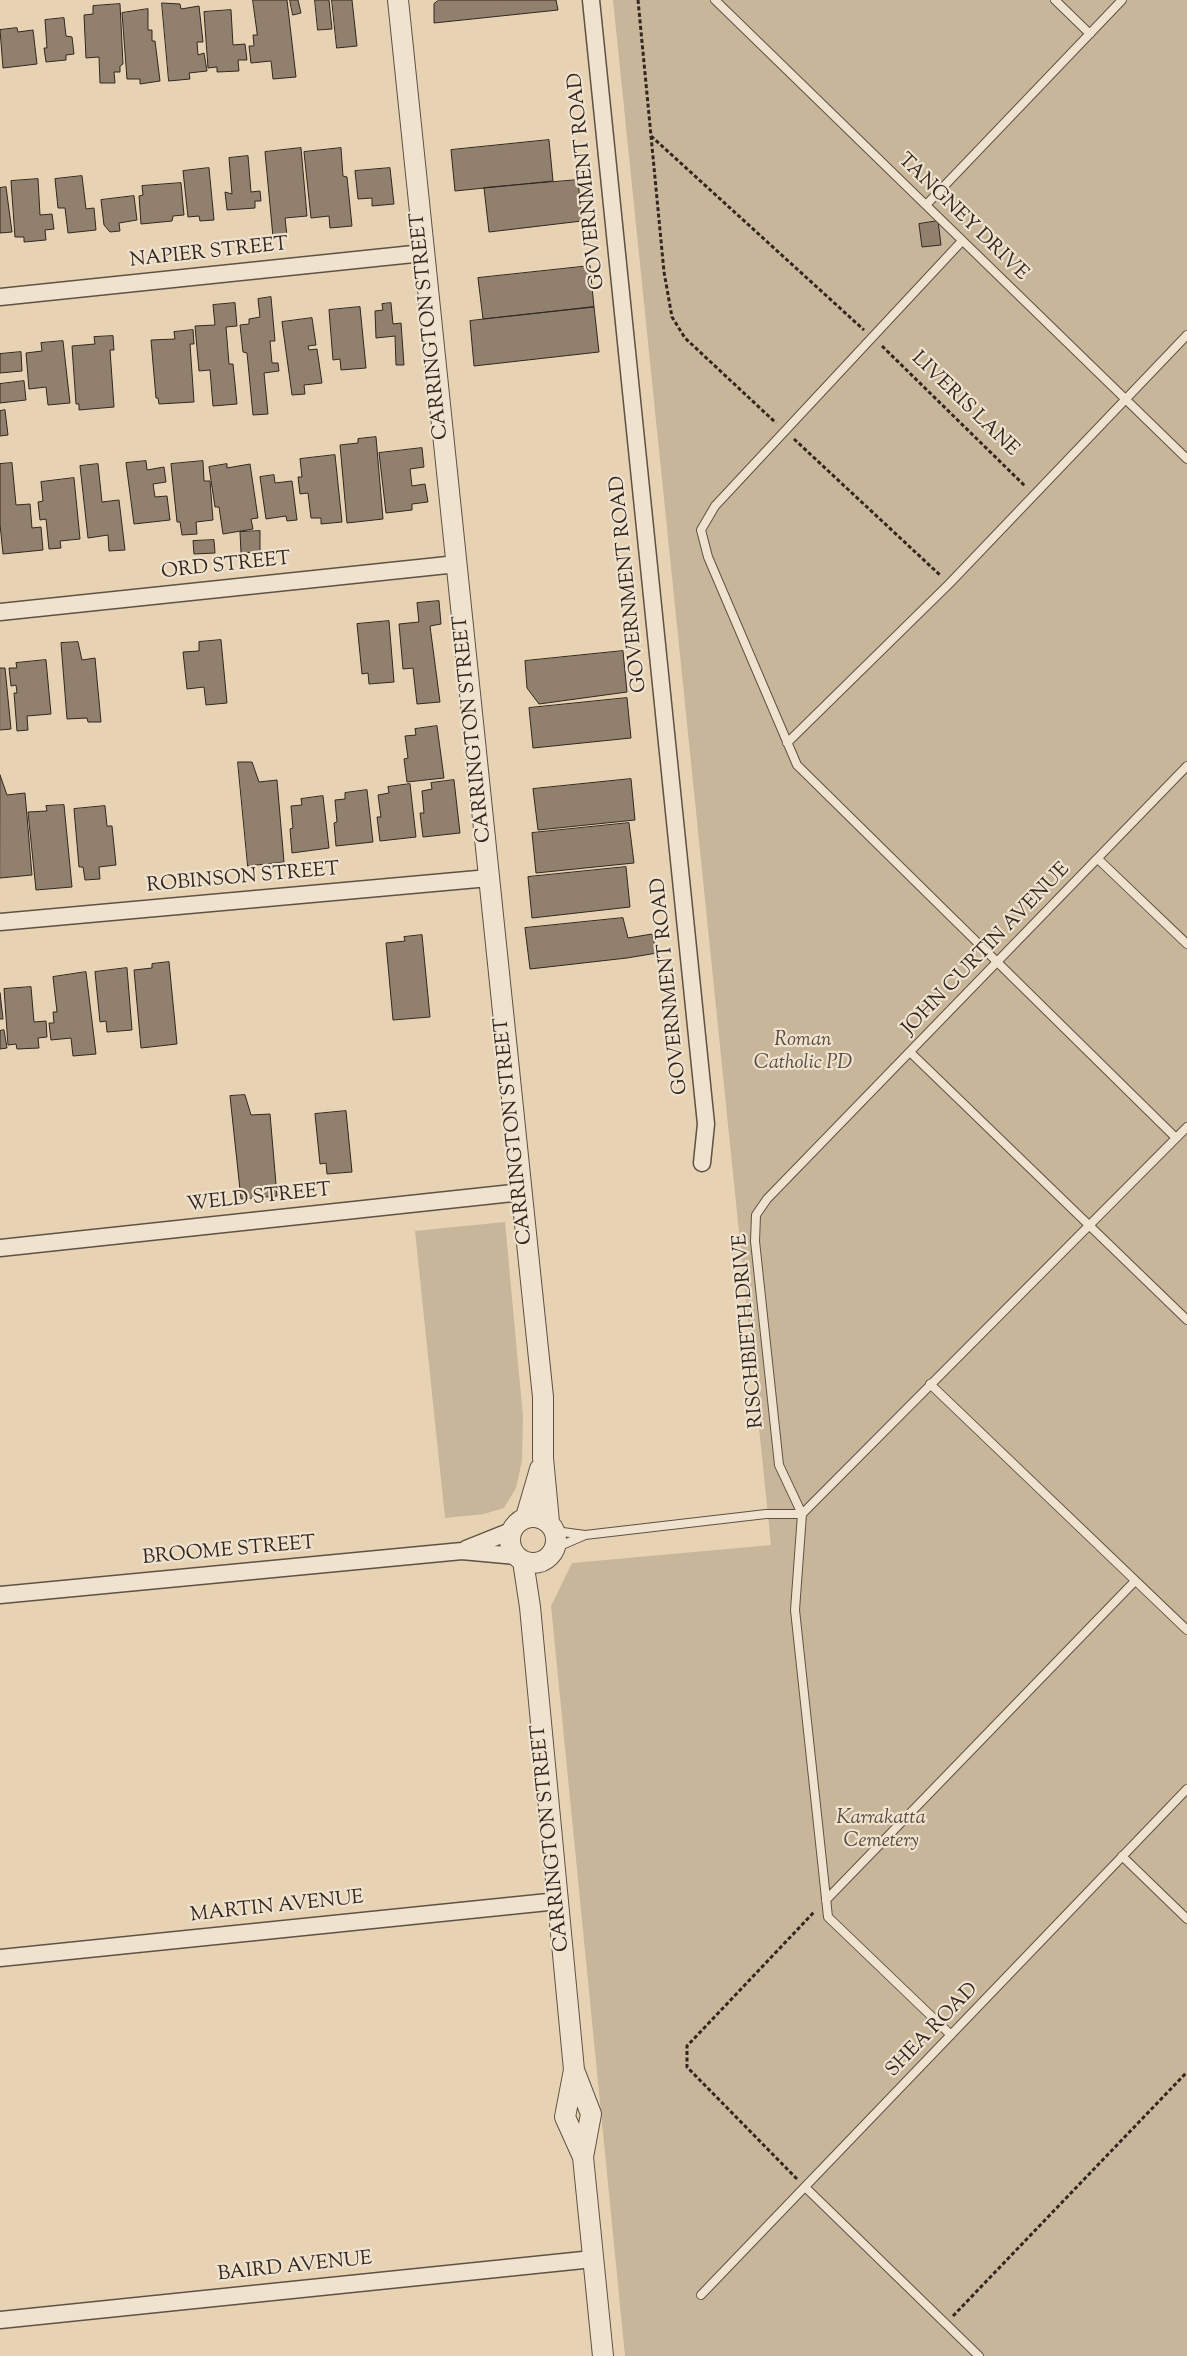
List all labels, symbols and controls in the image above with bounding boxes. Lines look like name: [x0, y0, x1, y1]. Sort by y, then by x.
street label: GOVERNMENT ROAD: [565, 71, 611, 291]
street label: TANGNEY DRIVE: [892, 149, 1032, 287]
street label: CARRINGTON STREET: [407, 211, 455, 441]
street label: NAPIER STREET: [129, 234, 289, 274]
street label: LIVERIS LANE: [905, 348, 1023, 462]
street label: GOVERNMENT ROAD: [607, 474, 653, 694]
street label: ORD STREET: [160, 548, 292, 586]
street label: CARRINGTON STREET: [450, 614, 498, 844]
street label: ROBINSON STREET: [146, 859, 340, 899]
street label: JOHN CURTIN AVENUE: [898, 859, 1076, 1041]
street label: GOVERNMENT ROAD: [648, 876, 694, 1096]
street label: CARRINGTON STREET: [491, 1016, 539, 1246]
park label: Roman Catholic PD: [754, 1030, 852, 1077]
street label: WELD STREET: [186, 1179, 332, 1219]
street label: RISCHBIETH DRIVE: [730, 1233, 770, 1429]
street label: BROOME STREET: [142, 1532, 316, 1572]
street label: CARRINGTON STREET: [528, 1723, 576, 1953]
park label: Karrakatta Cemetery: [836, 1808, 926, 1855]
street label: MARTIN AVENUE: [189, 1887, 365, 1929]
street label: SHEA ROAD: [882, 1979, 984, 2083]
street label: BAIRD AVENUE: [217, 2248, 373, 2288]

